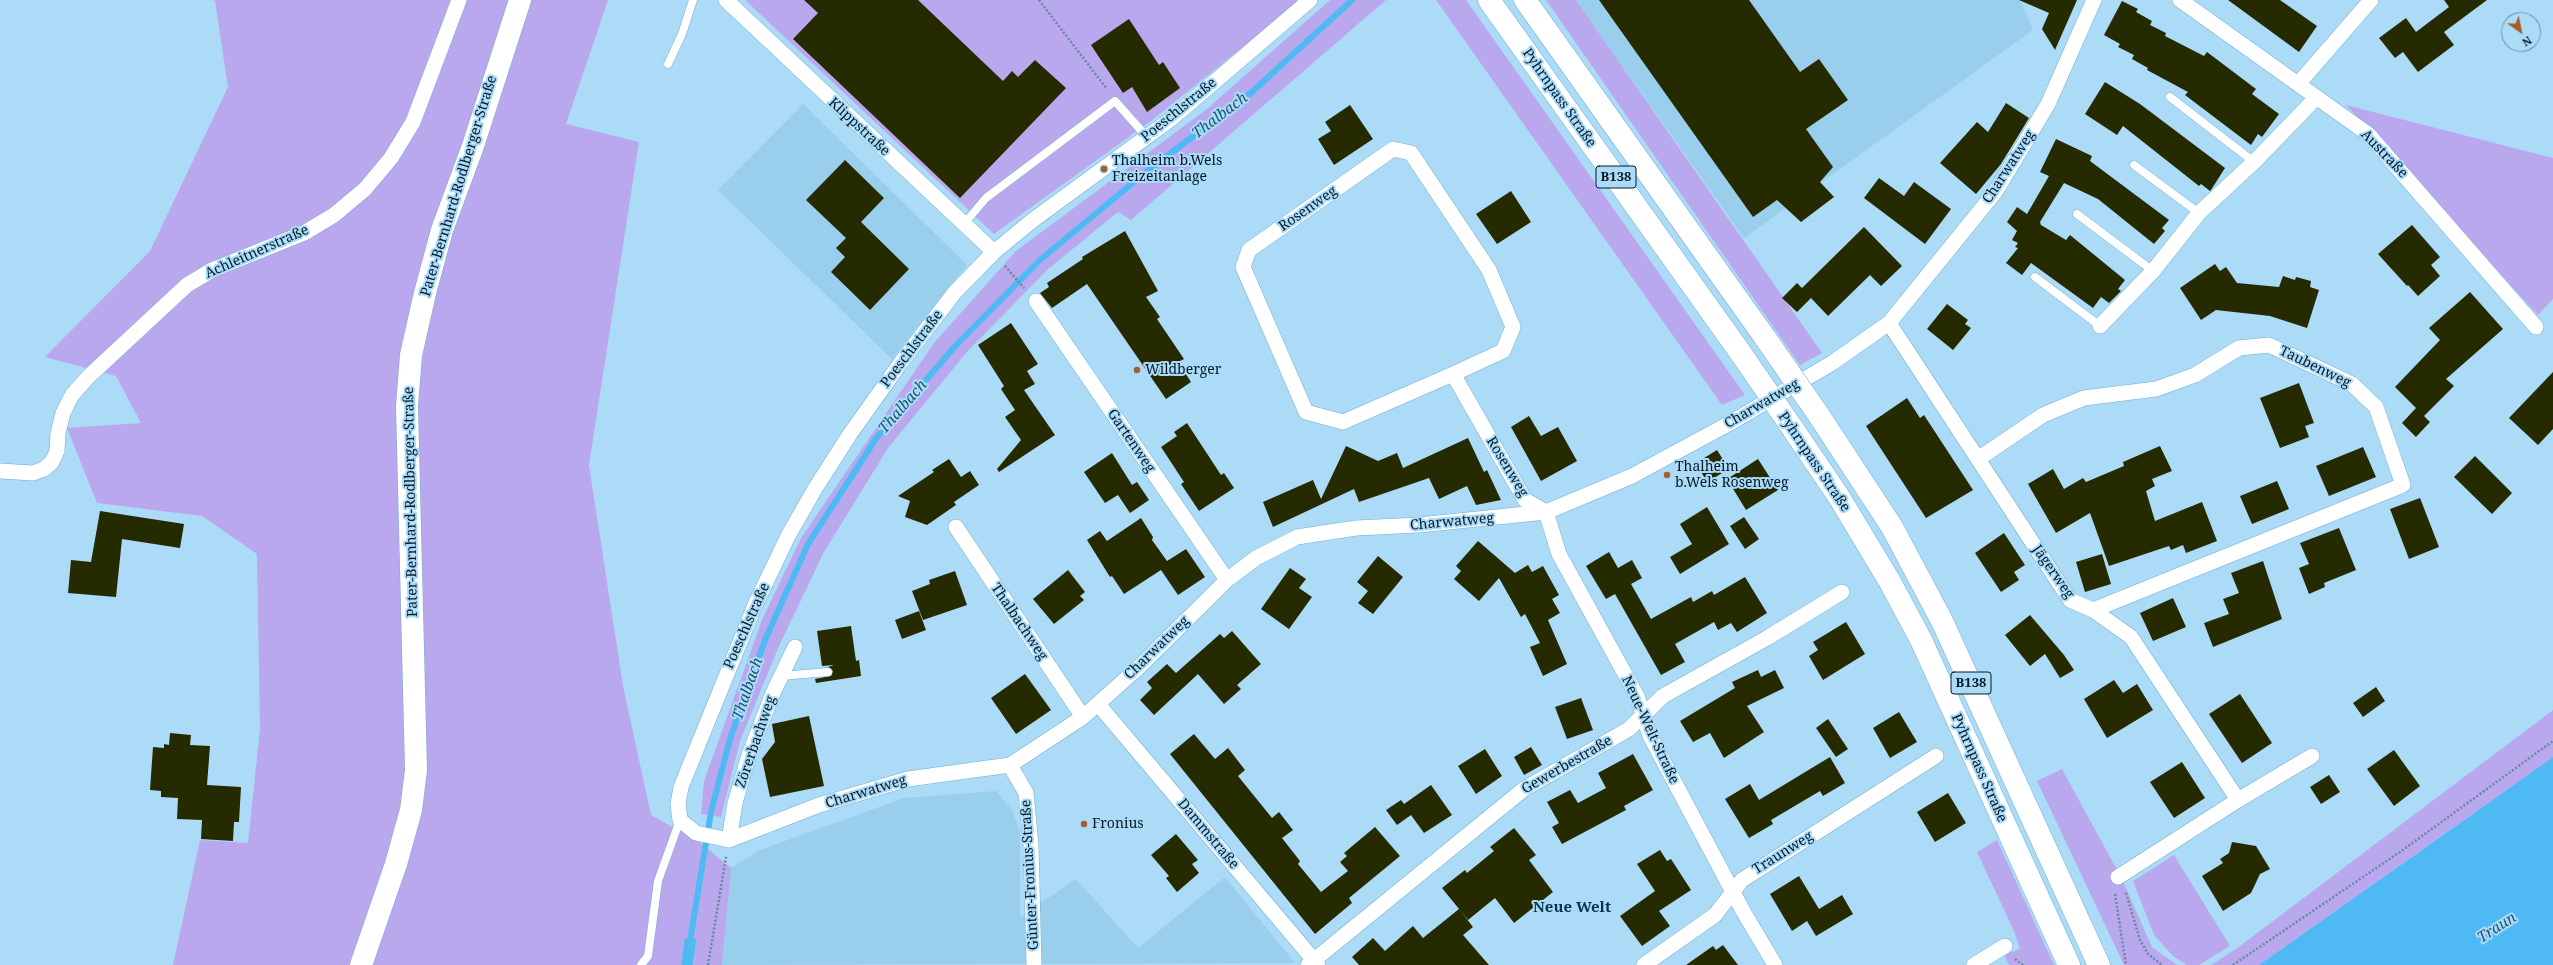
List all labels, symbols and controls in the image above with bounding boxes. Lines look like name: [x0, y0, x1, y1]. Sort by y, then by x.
north arrow: [2501, 12, 2541, 52]
text: N: [2520, 33, 2535, 50]
street label: Pyhrnpass Straße: [1519, 45, 1599, 151]
street label: Pater-Bernhard-Rodlberger-Straße: [417, 73, 501, 299]
street label: Poeschlstraße: [1138, 74, 1220, 146]
water label: Thalbach: [1189, 89, 1251, 143]
street label: Klippstraße: [825, 94, 893, 160]
street label: Austraße: [2357, 126, 2411, 182]
street label: Charwatweg: [1979, 127, 2039, 207]
place label: Thalheim b.Wels Freizeitanlage: [1112, 153, 1222, 186]
marker: Thalheim b.Wels Freizeitanlage: [1099, 164, 1109, 174]
road number: B138: [1596, 166, 1636, 188]
street label: Rosenweg: [1276, 183, 1340, 235]
street label: Achleitnerstraße: [203, 222, 311, 282]
street label: Poeschlstraße: [877, 307, 947, 391]
street label: Taubenweg: [2277, 343, 2353, 391]
place label: Wildberger: [1145, 362, 1221, 378]
marker: Wildberger: [1132, 365, 1142, 375]
street label: Charwatweg: [1721, 376, 1803, 432]
water label: Thalbach: [875, 377, 931, 437]
street label: Pater-Bernhard-Rodlberger-Straße: [401, 387, 421, 617]
street label: Gartenweg: [1104, 406, 1158, 476]
street label: Pyhrnpass Straße: [1774, 409, 1854, 515]
street label: Rosenweg: [1482, 434, 1532, 500]
place label: Thalheim b.Wels Rosenweg: [1675, 459, 1789, 492]
marker: Thalheim b.Wels Rosenweg: [1662, 470, 1672, 480]
street label: Charwatweg: [1409, 510, 1495, 534]
street label: Jägerweg: [2028, 542, 2078, 602]
street label: Poeschlstraße: [721, 580, 773, 672]
street label: Thalbachweg: [987, 580, 1051, 664]
street label: Charwatweg: [1121, 613, 1193, 683]
water label: Thalbach: [729, 655, 767, 723]
road number: B138: [1951, 672, 1991, 694]
street label: Neue-Welt-Straße: [1618, 673, 1682, 787]
street label: Zörerbachweg: [732, 694, 780, 790]
street label: Pyhrnpass Straße: [1948, 711, 2010, 825]
street label: Gewerbestraße: [1519, 732, 1615, 798]
street label: Charwatweg: [823, 772, 909, 812]
street label: Dammstraße: [1174, 795, 1242, 873]
street label: Günter-Fronius-Straße: [1018, 799, 1042, 951]
place label: Fronius: [1092, 816, 1144, 832]
marker: Fronius: [1079, 819, 1089, 829]
street label: Traunweg: [1750, 828, 1816, 878]
district label: Neue Welt: [1533, 899, 1611, 917]
water label: Traun: [2474, 909, 2520, 947]

